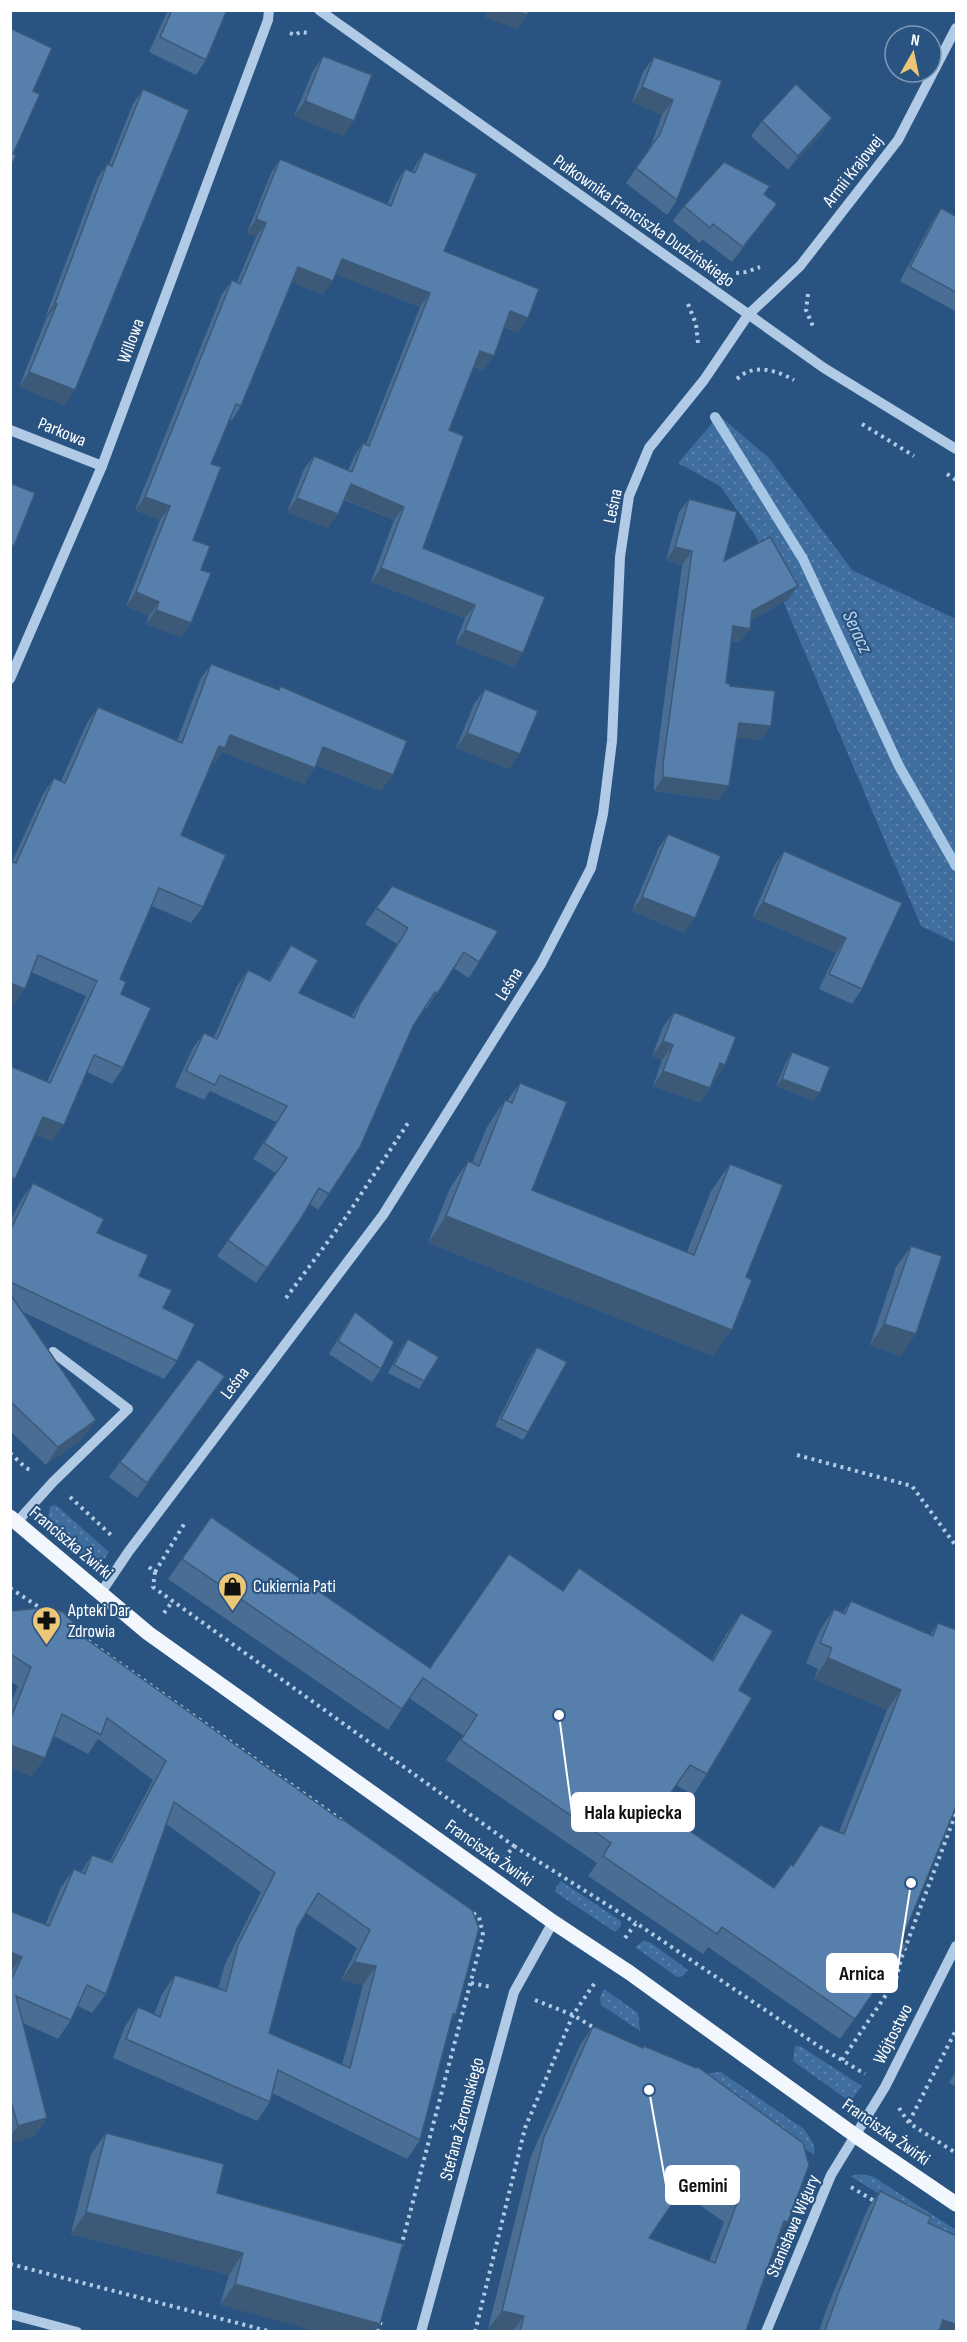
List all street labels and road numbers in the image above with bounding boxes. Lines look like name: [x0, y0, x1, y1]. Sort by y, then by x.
street label: Armii Krajowej: [818, 131, 888, 212]
street label: Pułkownika Franciszka Dudzińskiego: [549, 150, 739, 292]
street label: Willowa: [113, 316, 149, 366]
street label: Parkowa: [35, 413, 89, 451]
street label: Leśna: [599, 487, 627, 525]
street label: Leśna: [491, 964, 527, 1004]
street label: Leśna: [216, 1363, 254, 1403]
street label: Franciszka Żwirki: [25, 1502, 117, 1584]
street label: Franciszka Żwirki: [441, 1815, 537, 1891]
street label: Wójtostwo: [869, 2001, 917, 2067]
street label: Stefana Żeromskiego: [435, 2055, 489, 2183]
street label: Franciszka Żwirki: [838, 2094, 934, 2170]
street label: Stanisława Wigury: [762, 2171, 824, 2280]

